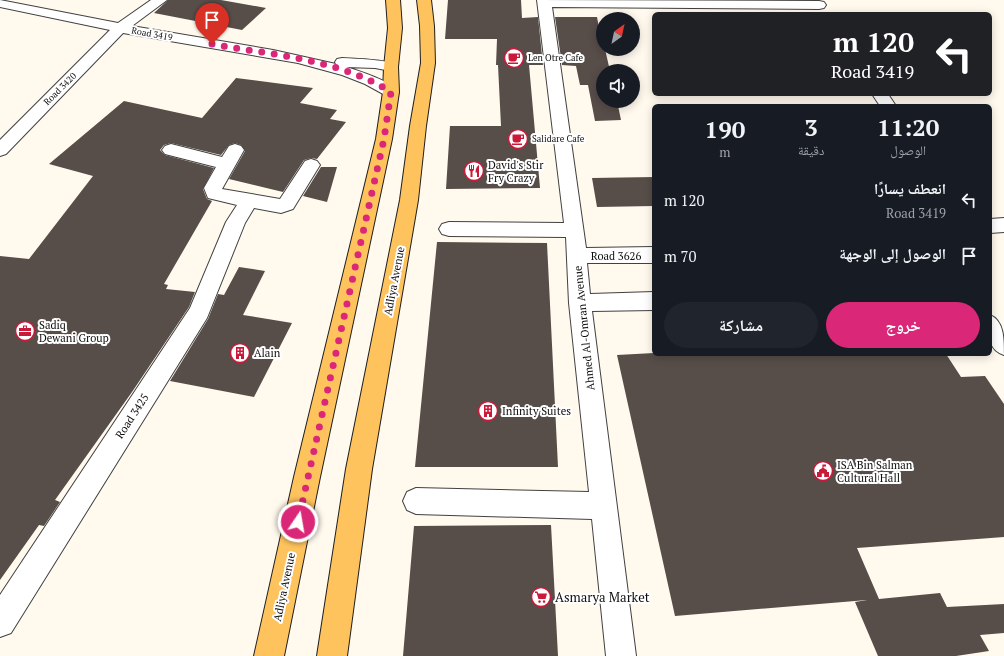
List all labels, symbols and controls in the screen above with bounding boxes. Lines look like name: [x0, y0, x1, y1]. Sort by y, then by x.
pin: [195, 3, 229, 44]
icon: arrive: [201, 9, 223, 31]
north arrow: [596, 12, 640, 56]
map controls: [596, 12, 640, 108]
text: 120 m: [833, 23, 914, 60]
street label: Road 3419: [131, 24, 174, 44]
icon: left: [928, 28, 980, 80]
cafe icon: Len Otre Cafe: [503, 47, 525, 69]
place label: Len Otre Cafe: [528, 52, 583, 64]
text: Road 3419: [831, 59, 914, 83]
button: sound: [596, 64, 640, 108]
street label: Road 3420: [41, 70, 79, 108]
text: 3: [804, 111, 818, 143]
text: 11:20: [877, 111, 939, 143]
text: 190: [705, 113, 745, 145]
cafe icon: Salidare Cafe: [507, 128, 529, 150]
place label: Salidare Cafe: [532, 133, 585, 145]
text: دقيقة: [798, 141, 824, 159]
text: الوصول: [890, 141, 926, 159]
text: m: [719, 143, 731, 161]
place label: David's Stir Fry Crazy: [488, 158, 544, 185]
restaurant icon: David's Stir Fry Crazy: [463, 160, 485, 182]
text: انعطف يسارًا: [874, 178, 946, 198]
icon: left: [958, 189, 980, 211]
text: 120 m: [664, 190, 705, 210]
text: Road 3419: [886, 204, 946, 222]
text: الوصول إلى الوجهة: [839, 243, 946, 263]
street label: Adliya Avenue: [380, 245, 408, 317]
icon: arrive: [958, 245, 980, 267]
text: 70 m: [664, 246, 697, 266]
street label: Road 3626: [591, 249, 641, 263]
street label: Ahmed Al-Omran Avenue: [570, 264, 598, 391]
button: مشاركة: [664, 302, 818, 348]
button: خروج: [826, 302, 980, 348]
place label: Sadiq Dewani Group: [39, 318, 109, 345]
office icon: Sadiq Dewani Group: [14, 320, 36, 342]
building icon: Alain: [229, 342, 251, 364]
place label: Alain: [254, 346, 281, 360]
street label: Road 3425: [112, 391, 152, 441]
building icon: Infinity Suites: [477, 400, 499, 422]
place label: Infinity Suites: [502, 404, 571, 418]
place label: ISA Bin Salman Cultural Hall: [837, 458, 913, 485]
public building icon: ISA Bin Salman Cultural Hall: [812, 460, 834, 482]
position arrow: [277, 501, 319, 543]
street label: Adliya Avenue: [270, 551, 298, 623]
supermarket icon: Asmarya Market: [530, 586, 552, 608]
place label: Asmarya Market: [555, 588, 650, 606]

